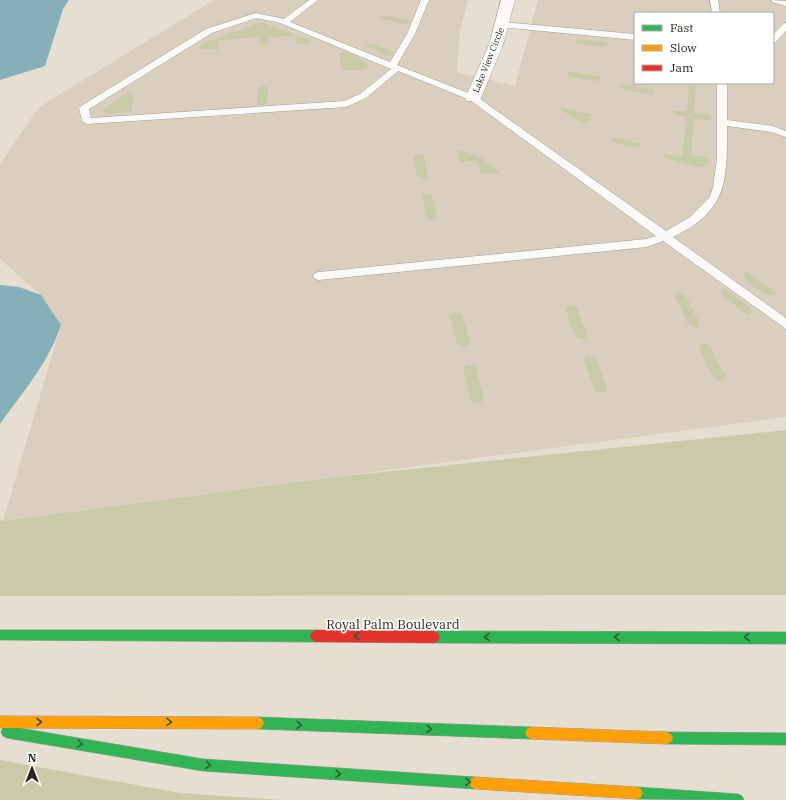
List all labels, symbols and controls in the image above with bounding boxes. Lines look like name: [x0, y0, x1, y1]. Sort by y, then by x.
legend: [634, 12, 774, 84]
text: Fast: [670, 20, 694, 35]
street label: Lake View Circle: [470, 25, 506, 94]
text: Slow: [670, 40, 697, 55]
text: Jam: [670, 60, 694, 75]
street label: Royal Palm Boulevard: [326, 616, 460, 633]
one-way arrow: [354, 632, 360, 640]
one-way arrow: [484, 633, 490, 641]
one-way arrow: [614, 633, 620, 641]
one-way arrow: [744, 633, 750, 642]
one-way arrow: [36, 718, 42, 726]
one-way arrow: [166, 718, 172, 726]
one-way arrow: [296, 720, 302, 729]
one-way arrow: [426, 725, 432, 734]
one-way arrow: [77, 740, 83, 748]
north arrow: [12, 748, 52, 788]
text: N: [28, 751, 37, 765]
one-way arrow: [205, 761, 211, 770]
one-way arrow: [335, 769, 341, 778]
one-way arrow: [465, 778, 471, 787]

